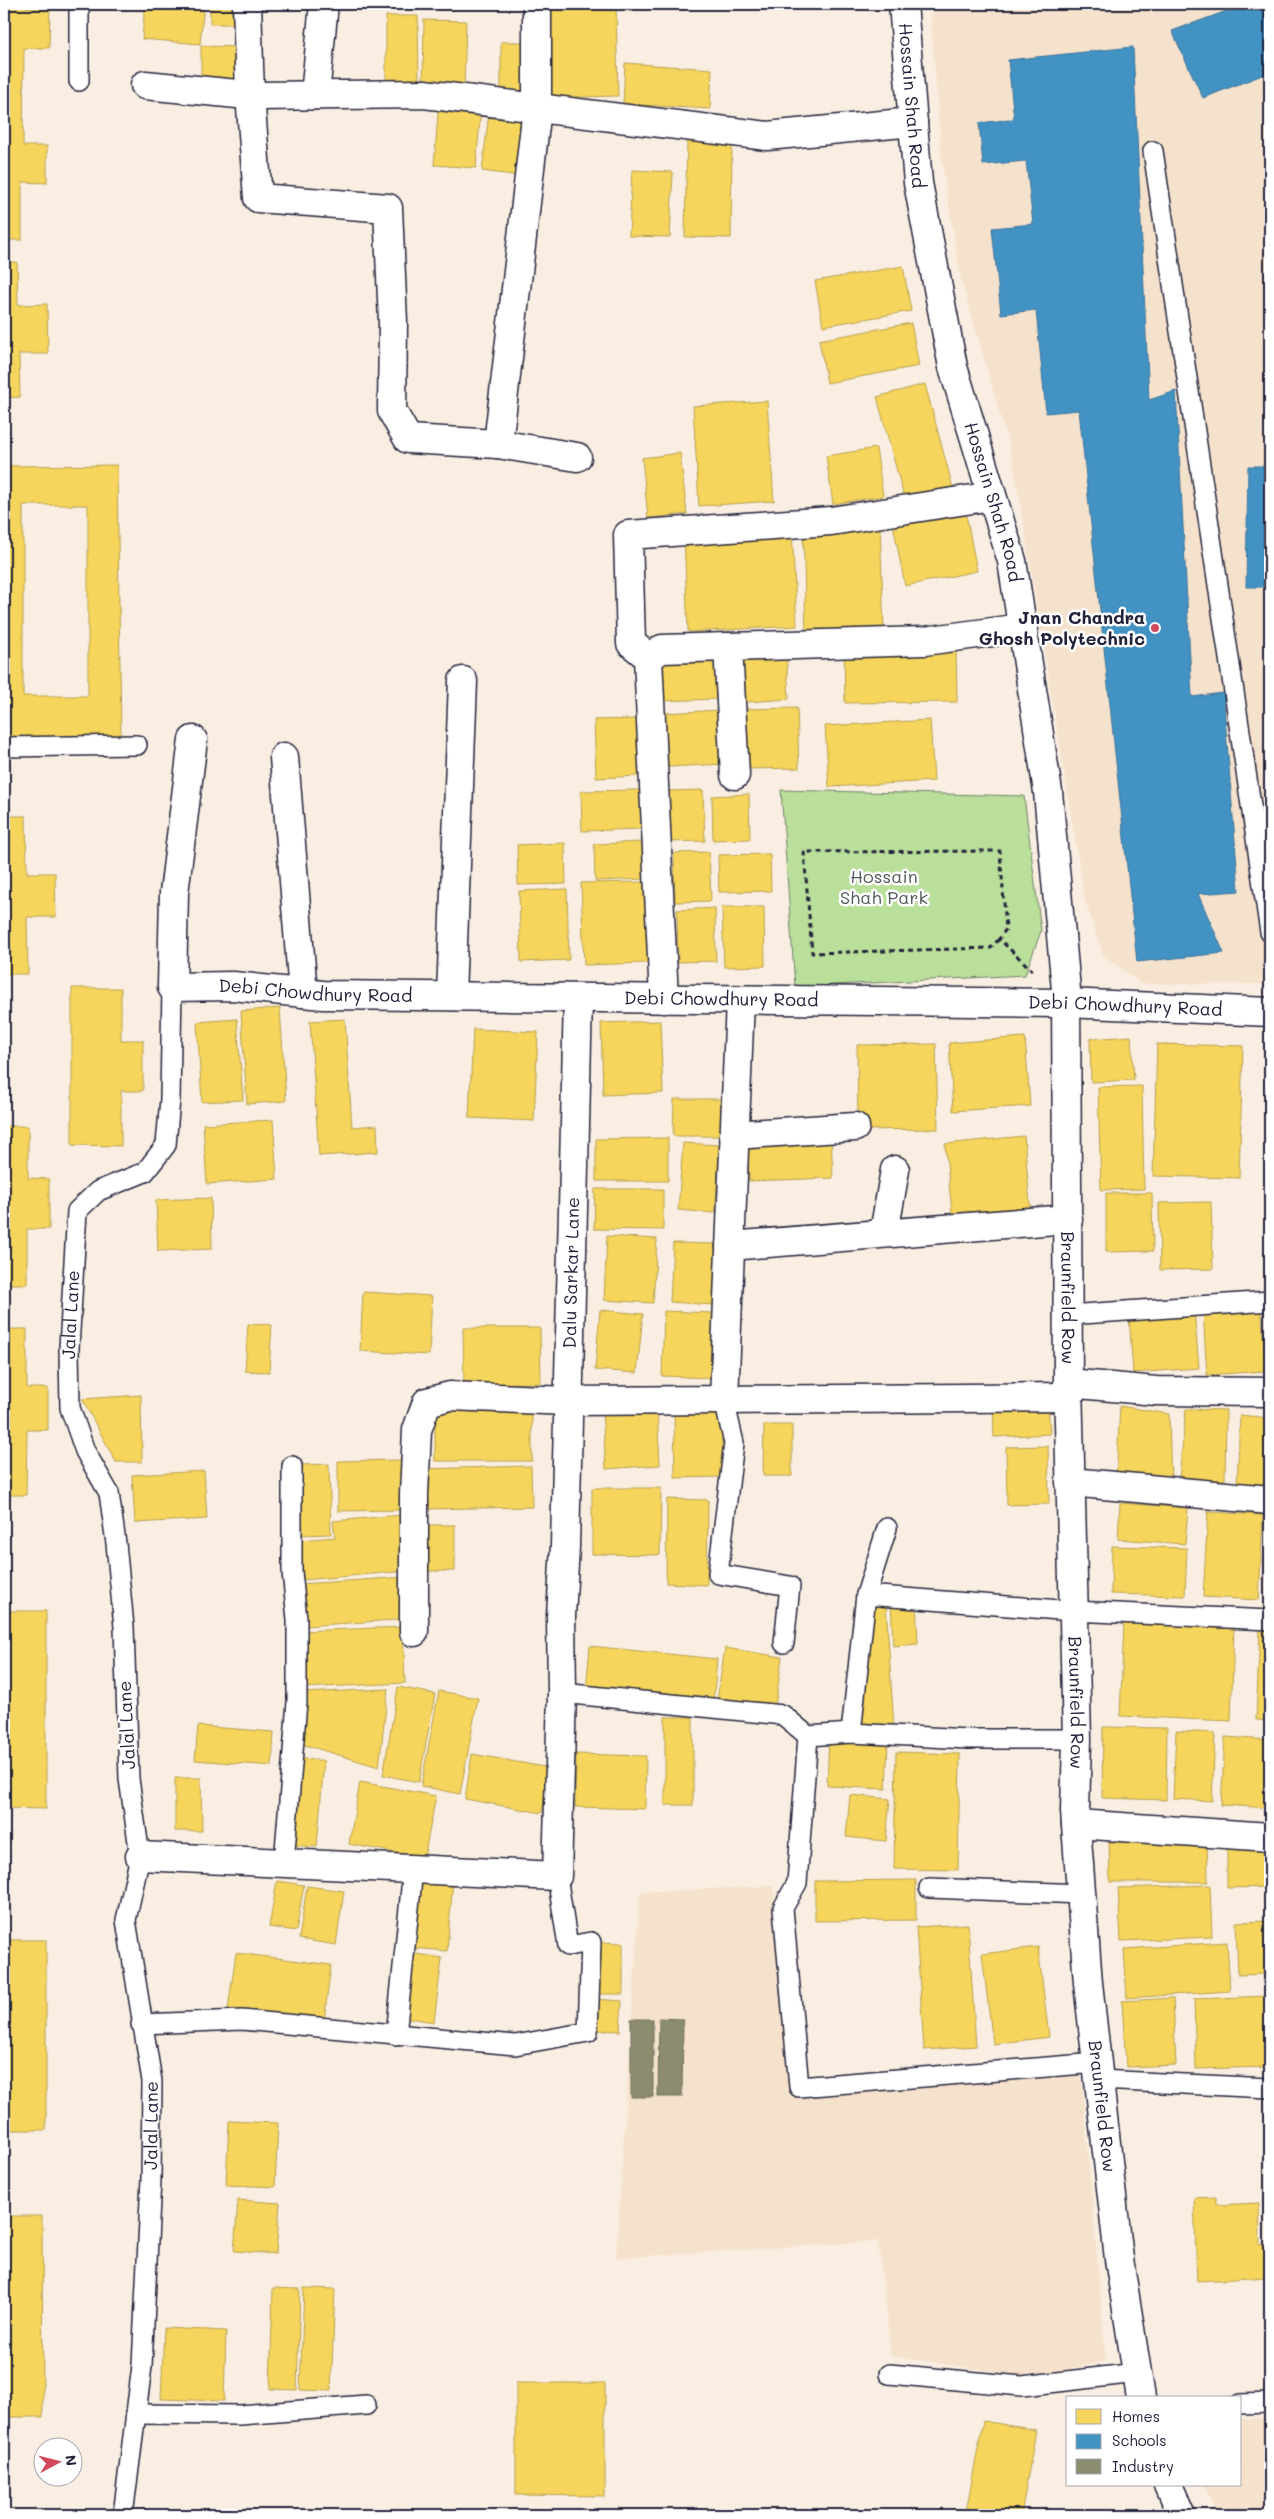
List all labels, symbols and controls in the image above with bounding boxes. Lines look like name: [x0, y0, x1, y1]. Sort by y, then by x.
street label: Hossain Shah Road: [894, 22, 931, 189]
street label: Hossain Shah Road: [959, 419, 1028, 584]
place label: Jnan Chandra Ghosh Polytechnic: [979, 605, 1145, 650]
marker: Jnan Chandra Ghosh Polytechnic: [1149, 622, 1161, 634]
park label: Hossain Shah Park: [840, 864, 928, 909]
street label: Debi Chowdhury Road: [218, 973, 413, 1007]
street label: Debi Chowdhury Road: [624, 985, 819, 1011]
street label: Debi Chowdhury Road: [1028, 990, 1223, 1021]
street label: Dalu Sarkar Lane: [557, 1197, 584, 1349]
street label: Braunfield Row: [1056, 1231, 1081, 1364]
street label: Jalal Lane: [56, 1270, 85, 1359]
street label: Braunfield Row: [1063, 1636, 1090, 1769]
street label: Jalal Lane: [112, 1680, 140, 1770]
street label: Braunfield Row: [1083, 2039, 1122, 2174]
street label: Jalal Lane: [138, 2081, 163, 2170]
legend: [1066, 2396, 1242, 2486]
text: Homes: [1112, 2406, 1160, 2426]
text: Schools: [1112, 2430, 1167, 2450]
north arrow: [32, 2436, 82, 2486]
text: N: [61, 2454, 81, 2467]
text: Industry: [1112, 2456, 1174, 2476]

